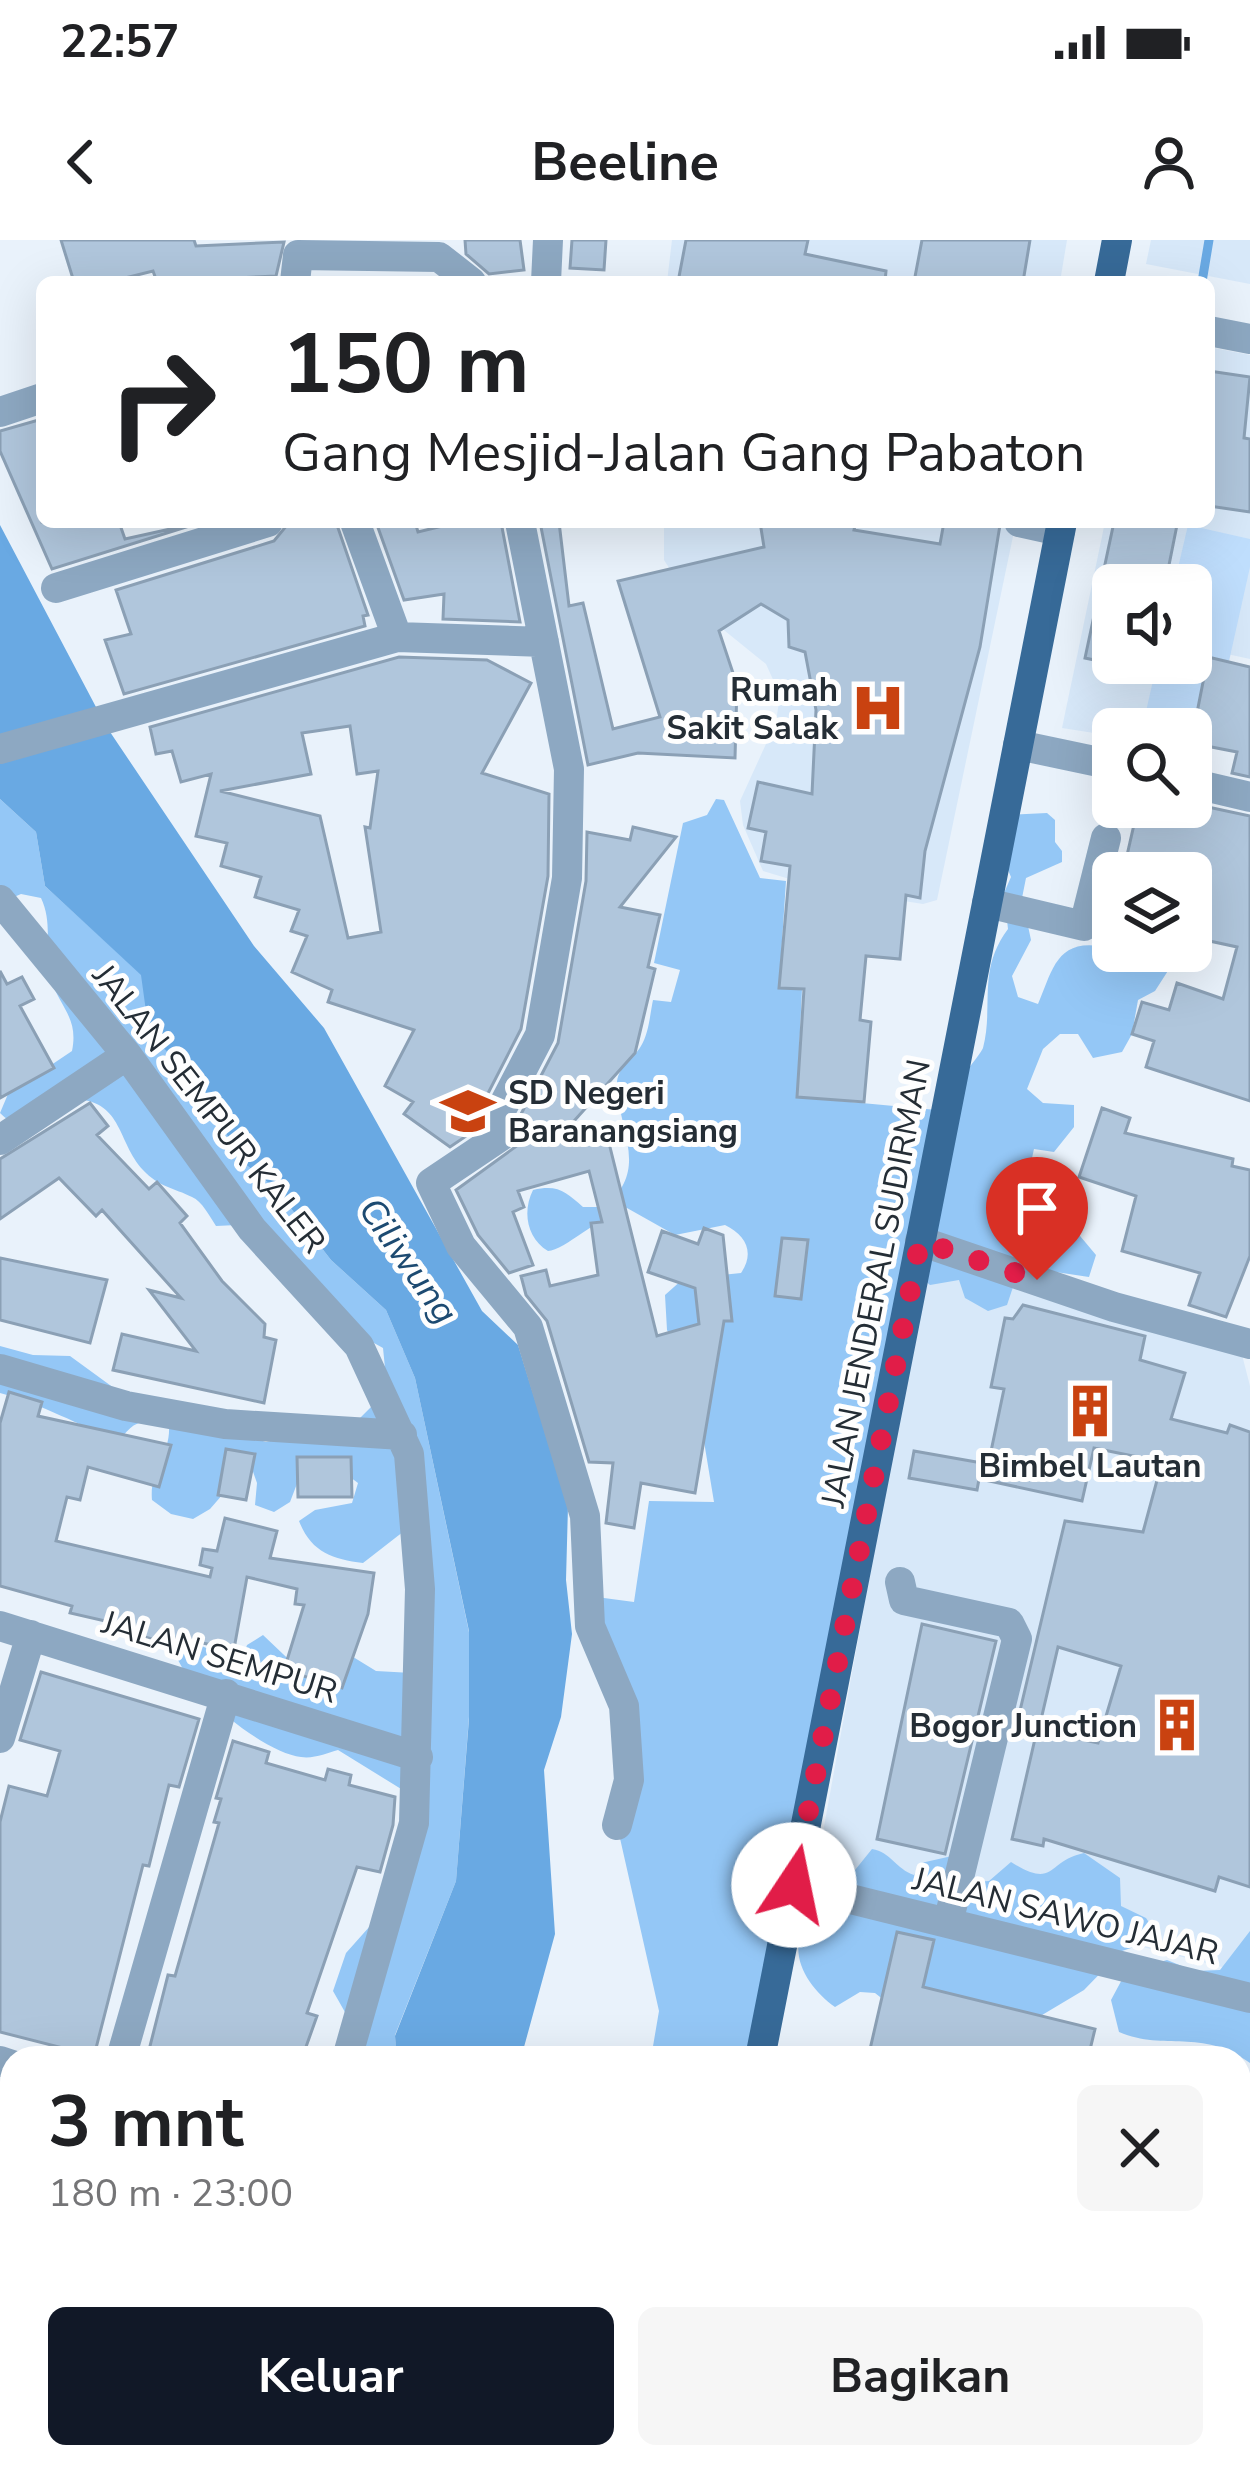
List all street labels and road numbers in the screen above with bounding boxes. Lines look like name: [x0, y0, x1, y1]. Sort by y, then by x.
street label: JALAN SEMPUR KALER: [81, 954, 336, 1263]
street label: JALAN JENDERAL SUDIRMAN: [811, 1056, 942, 1512]
street label: JALAN SEMPUR: [95, 1600, 343, 1715]
street label: JALAN SAWO JAJAR: [907, 1856, 1223, 1976]

